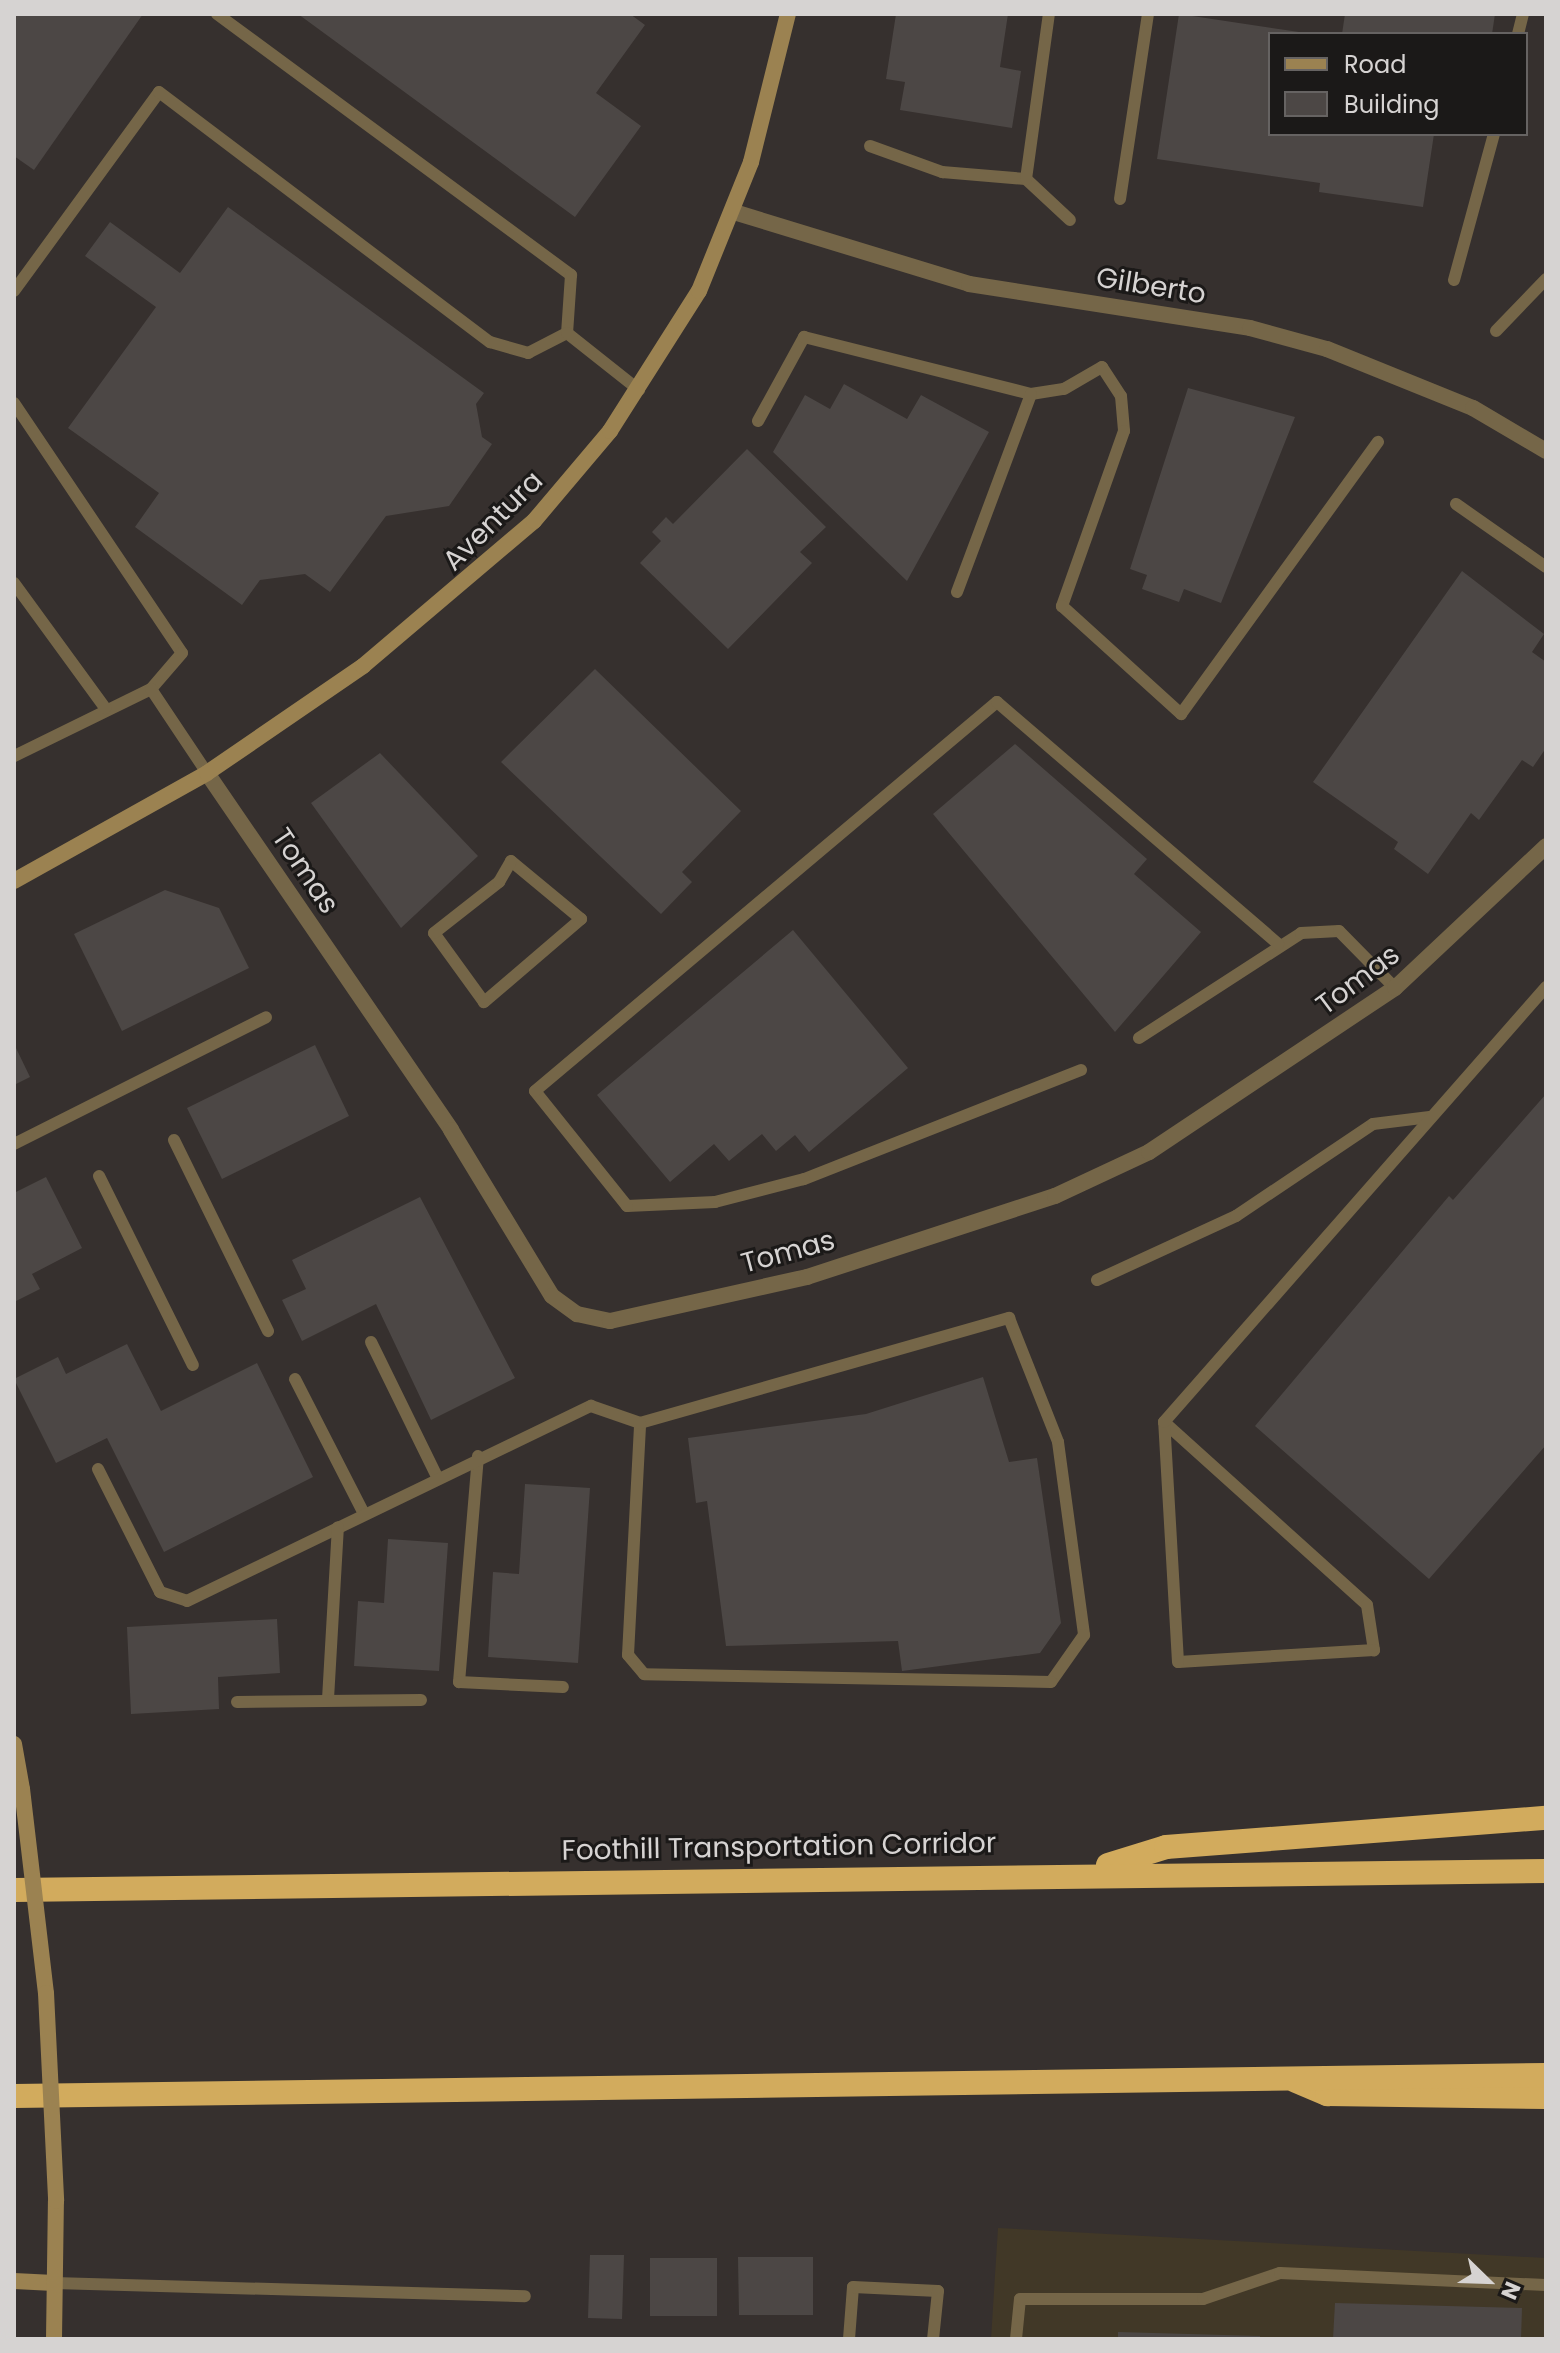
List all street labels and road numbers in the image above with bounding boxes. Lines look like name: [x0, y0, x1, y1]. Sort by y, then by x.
street label: Gilberto: [1094, 261, 1208, 311]
street label: Aventura: [436, 464, 550, 578]
street label: Tomas: [264, 822, 346, 920]
street label: Tomas: [1310, 938, 1406, 1022]
street label: Tomas: [738, 1223, 838, 1281]
street label: Foothill Transportation Corridor: [561, 1826, 997, 1868]

